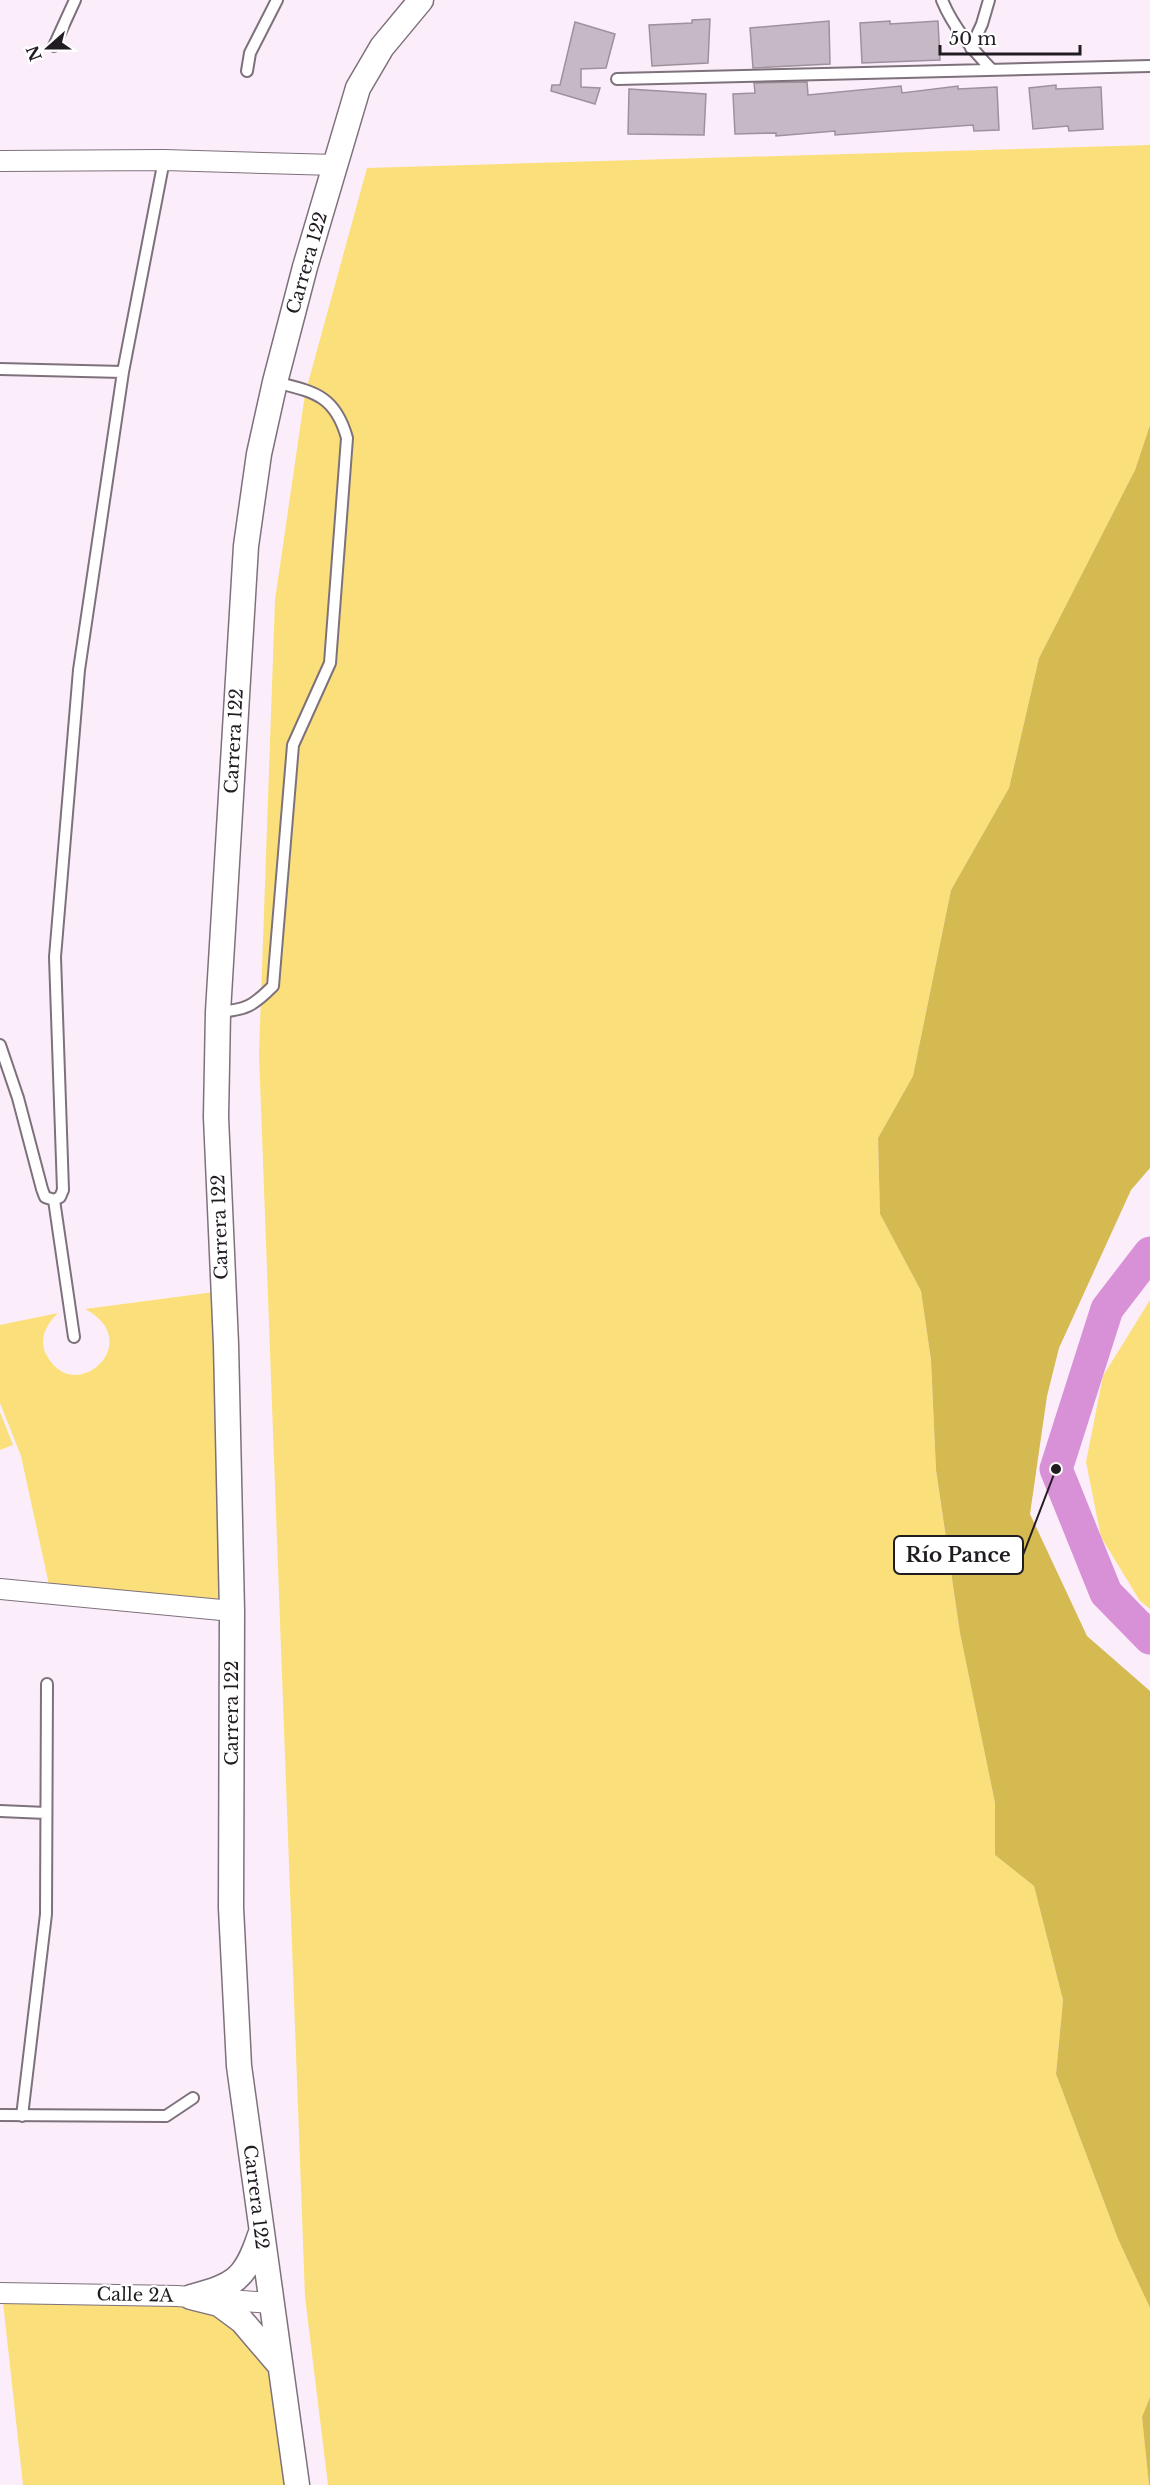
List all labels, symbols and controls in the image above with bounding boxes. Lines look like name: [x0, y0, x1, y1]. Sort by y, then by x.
north arrow: [18, 18, 78, 78]
scale bar: [940, 18, 1080, 56]
text: 50 m: [949, 28, 997, 50]
text: N: [22, 43, 46, 64]
street label: Carrera 122: [282, 209, 332, 317]
street label: Carrera 122: [220, 688, 248, 794]
street label: Carrera 122: [207, 1174, 233, 1280]
callout: Río Pance: [894, 1536, 1023, 1574]
text: Río Pance: [905, 1543, 1011, 1567]
street label: Carrera 122: [221, 1660, 243, 1766]
street label: Carrera 122: [239, 2143, 273, 2251]
street label: Calle 2A: [97, 2283, 175, 2307]

